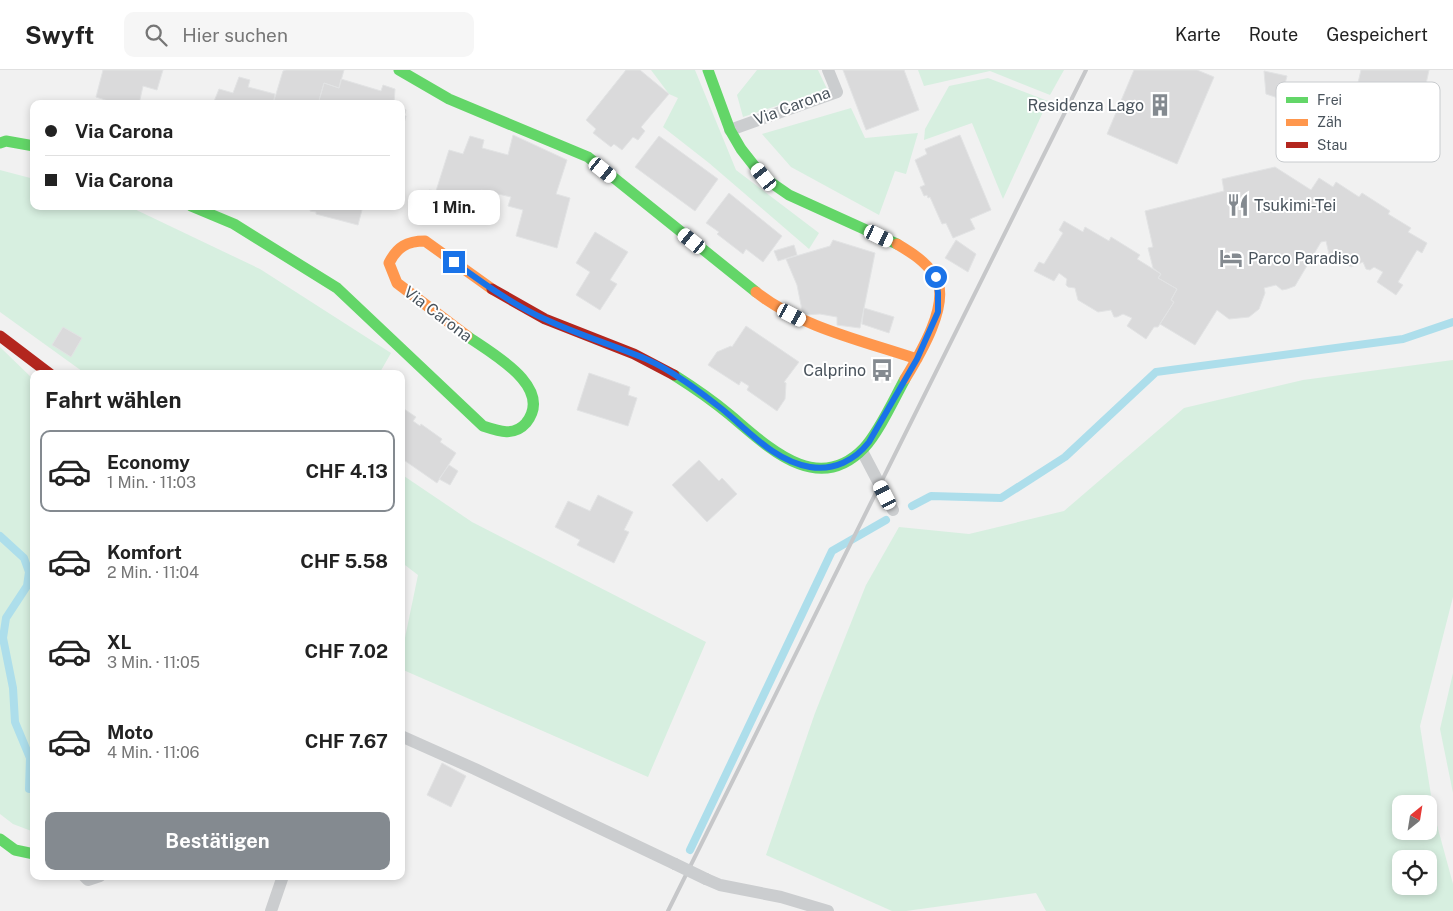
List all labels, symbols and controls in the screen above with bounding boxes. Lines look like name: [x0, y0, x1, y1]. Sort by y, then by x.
search box: [124, 12, 474, 57]
text: Swyft: [25, 21, 94, 49]
icon: search: [142, 21, 170, 49]
text: Hier suchen: [182, 24, 288, 46]
text: Karte: [1175, 24, 1221, 45]
text: Route: [1249, 24, 1298, 45]
text: Gespeichert: [1326, 24, 1428, 45]
legend: [1276, 82, 1440, 162]
street label: Via Carona: [751, 83, 833, 129]
building icon: Residenza Lago: [1147, 92, 1173, 118]
text: Frei: [1317, 92, 1342, 108]
place label: Residenza Lago: [1027, 96, 1144, 115]
text: Zäh: [1317, 114, 1342, 130]
text: Via Carona: [75, 120, 173, 142]
text: Stau: [1317, 137, 1347, 153]
car: [586, 155, 619, 185]
car: [748, 161, 779, 193]
text: Via Carona: [75, 169, 173, 191]
callout: 1 Min.: [408, 190, 500, 224]
restaurant icon: Tsukimi-Tei: [1225, 192, 1251, 218]
place label: Tsukimi-Tei: [1254, 196, 1336, 215]
text: 1 Min.: [432, 198, 476, 217]
car: [862, 223, 895, 249]
car: [675, 226, 708, 256]
hotel icon: Parco Paradiso: [1218, 245, 1244, 271]
place label: Parco Paradiso: [1248, 249, 1359, 268]
route end: [443, 251, 465, 273]
route start: [925, 266, 947, 288]
street label: Via Carona: [400, 282, 476, 346]
car: [775, 301, 808, 329]
bus stop icon: Calprino: [869, 357, 895, 383]
place label: Calprino: [803, 361, 866, 380]
text: Fahrt wählen: [45, 387, 182, 413]
icon: car: [47, 449, 92, 494]
text: Economy: [107, 451, 190, 473]
text: CHF 4.13: [305, 460, 388, 482]
text: 1 Min. · 11:03: [107, 473, 196, 492]
car: [871, 478, 898, 512]
icon: car: [47, 539, 92, 584]
text: Komfort: [107, 541, 182, 563]
text: CHF 5.58: [300, 550, 388, 572]
text: 2 Min. · 11:04: [107, 563, 199, 582]
icon: car: [47, 629, 92, 674]
text: XL: [107, 631, 132, 653]
text: CHF 7.02: [305, 640, 388, 662]
text: 3 Min. · 11:05: [107, 653, 200, 672]
icon: car: [47, 719, 92, 764]
text: Moto: [107, 721, 153, 743]
text: CHF 7.67: [305, 730, 388, 752]
text: 4 Min. · 11:06: [107, 743, 200, 762]
north arrow: [1392, 795, 1438, 840]
map controls: [1392, 795, 1437, 895]
button: Bestätigen: [45, 812, 390, 870]
button: locate: [1392, 850, 1437, 895]

